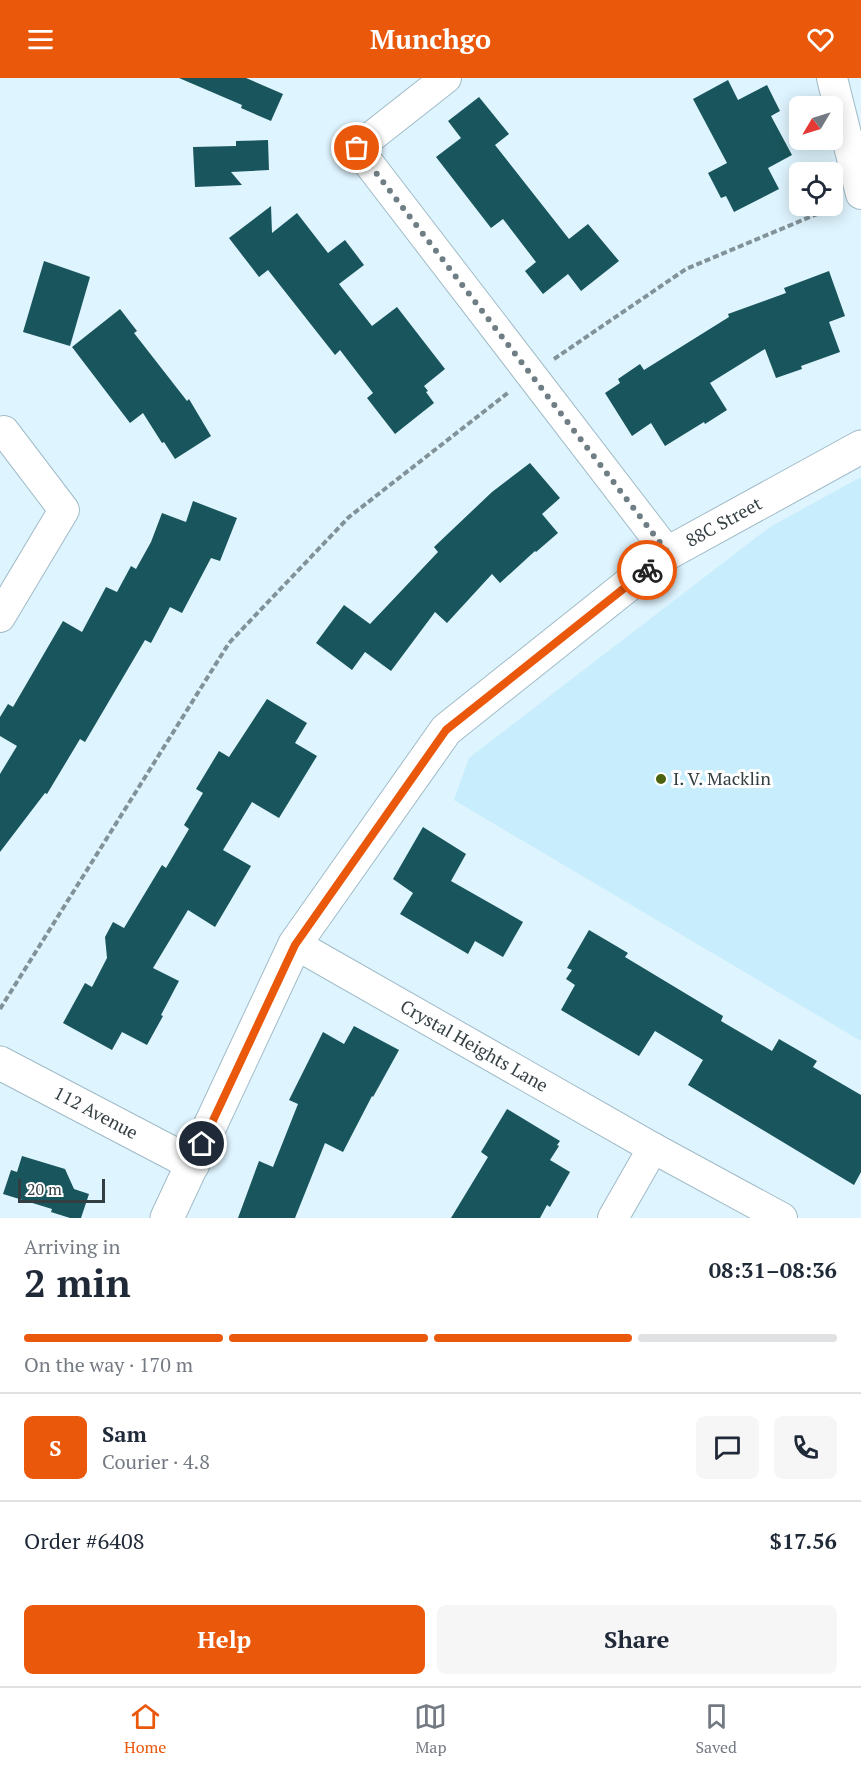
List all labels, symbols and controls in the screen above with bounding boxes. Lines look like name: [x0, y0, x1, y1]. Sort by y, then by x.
text: Munchgo: [370, 21, 491, 57]
icon: menu: [24, 23, 57, 56]
icon: heart: [804, 23, 837, 56]
north arrow: [789, 96, 843, 150]
map controls: [789, 96, 843, 216]
pin: [331, 122, 382, 173]
icon: bag: [340, 131, 373, 164]
button: locate: [789, 162, 843, 216]
street label: 88C Street: [681, 491, 766, 552]
courier: [617, 540, 677, 600]
icon: bike: [631, 554, 664, 587]
place label: I. V. Macklin: [673, 766, 771, 790]
marker: I. V. Macklin: [654, 772, 668, 786]
street label: Crystal Heights Lane: [396, 993, 553, 1097]
street label: 112 Avenue: [50, 1080, 142, 1144]
pin: [176, 1118, 227, 1169]
icon: home: [185, 1127, 218, 1160]
scale bar: [18, 1176, 105, 1204]
text: 20 m: [27, 1178, 62, 1200]
text: Arriving in: [24, 1233, 120, 1260]
text: 08:31–08:36: [709, 1255, 837, 1284]
text: 2 min: [24, 1256, 131, 1308]
text: On the way · 170 m: [24, 1351, 193, 1378]
button: chat: [696, 1416, 759, 1479]
button: phone: [774, 1416, 837, 1479]
text: Sam: [102, 1419, 147, 1448]
text: S: [49, 1433, 62, 1462]
text: Courier · 4.8: [102, 1448, 210, 1475]
text: Order #6408: [24, 1526, 144, 1555]
text: $17.56: [770, 1526, 837, 1555]
button: Help: [24, 1605, 425, 1674]
button: Share: [437, 1605, 837, 1674]
tab: Home: [124, 1700, 166, 1758]
tab: Map: [414, 1700, 447, 1758]
tab: Saved: [696, 1700, 737, 1758]

